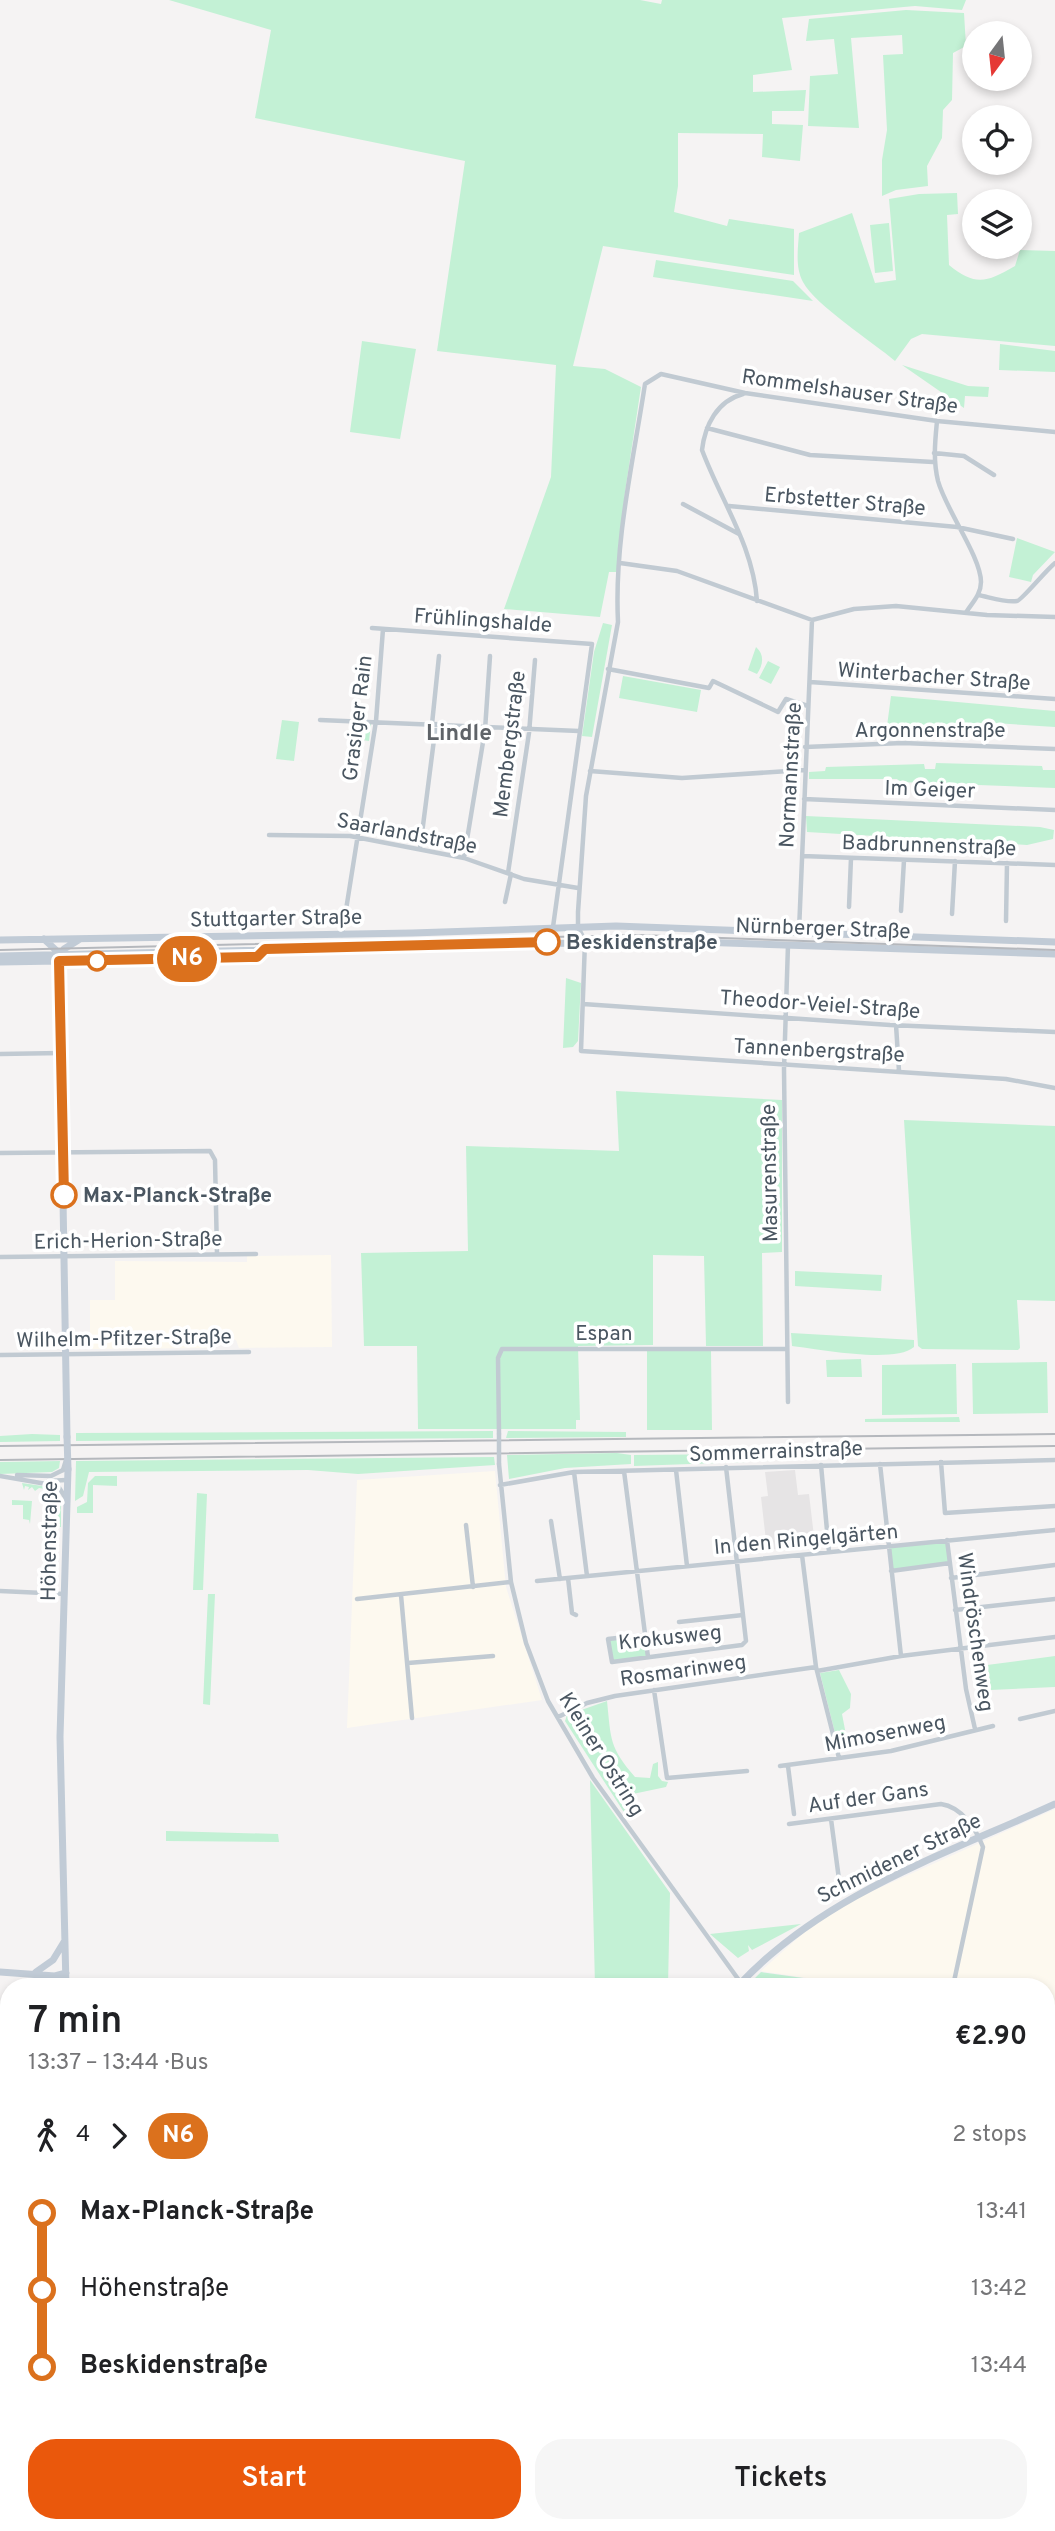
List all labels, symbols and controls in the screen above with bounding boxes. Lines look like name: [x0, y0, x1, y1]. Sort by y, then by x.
north arrow: [962, 21, 1032, 91]
map controls: [962, 21, 1032, 259]
button: locate: [962, 105, 1032, 175]
button: layers: [962, 189, 1032, 259]
street label: Rommelshauser Straße: [740, 364, 960, 421]
street label: Erbstetter Straße: [763, 482, 927, 523]
street label: Frühlingshalde: [413, 603, 553, 640]
street label: Grasiger Rain: [337, 654, 380, 783]
street label: Winterbacher Straße: [836, 657, 1031, 698]
street label: Membergstraße: [488, 669, 533, 819]
street label: Normannstraße: [774, 701, 809, 849]
street label: Argonnenstraße: [854, 718, 1006, 745]
district label: Lindle: [426, 720, 492, 749]
street label: Im Geiger: [884, 775, 976, 806]
street label: Saarlandstraße: [334, 808, 479, 861]
street label: Badbrunnenstraße: [841, 830, 1017, 863]
street label: Stuttgarter Straße: [190, 904, 362, 935]
street label: Nürnberger Straße: [735, 913, 911, 946]
marker: Beskidenstraße: [534, 929, 560, 955]
place label: Beskidenstraße: [566, 930, 718, 957]
line badge: N6: [156, 936, 218, 982]
text: N6: [171, 944, 203, 974]
unlabelled marker: [87, 951, 107, 971]
street label: Theodor-Veiel-Straße: [719, 985, 921, 1026]
street label: Tannenbergstraße: [733, 1034, 905, 1069]
street label: Masurenstraße: [756, 1104, 785, 1242]
marker: Max-Planck-Straße: [51, 1182, 77, 1208]
place label: Max-Planck-Straße: [83, 1183, 272, 1210]
street label: Erich-Herion-Straße: [33, 1226, 223, 1257]
street label: Espan: [575, 1321, 633, 1348]
street label: Wilhelm-Pfitzer-Straße: [16, 1324, 232, 1355]
street label: Sommerrainstraße: [689, 1436, 863, 1469]
street label: Höhenstraße: [36, 1481, 65, 1601]
street label: In den Ringelgärten: [713, 1519, 900, 1562]
street label: Windröschenweg: [950, 1551, 999, 1713]
street label: Krokusweg: [617, 1620, 723, 1657]
street label: Rosmarinweg: [618, 1649, 748, 1694]
street label: Kleiner Ostring: [552, 1688, 650, 1822]
street label: Mimosenweg: [822, 1709, 948, 1759]
street label: Auf der Gans: [806, 1777, 930, 1820]
street label: Schmidener Straße: [813, 1808, 986, 1911]
text: 7 min: [28, 1998, 122, 2047]
text: €2.90: [955, 2021, 1027, 2054]
text: 13:37 – 13:44 · Bus: [28, 2049, 209, 2078]
icon: walk: [28, 2117, 66, 2155]
icon: forward: [100, 2117, 138, 2155]
text: 4: [76, 2121, 90, 2150]
text: N6: [162, 2121, 194, 2151]
text: 2 stops: [952, 2121, 1027, 2150]
text: Max-Planck-Straße: [80, 2196, 314, 2229]
text: 13:41: [977, 2198, 1027, 2227]
text: Höhenstraße: [80, 2273, 229, 2306]
text: 13:42: [971, 2275, 1027, 2304]
text: Beskidenstraße: [80, 2350, 268, 2383]
text: 13:44: [971, 2352, 1027, 2381]
button: Start: [28, 2439, 521, 2519]
button: Tickets: [535, 2439, 1027, 2519]

